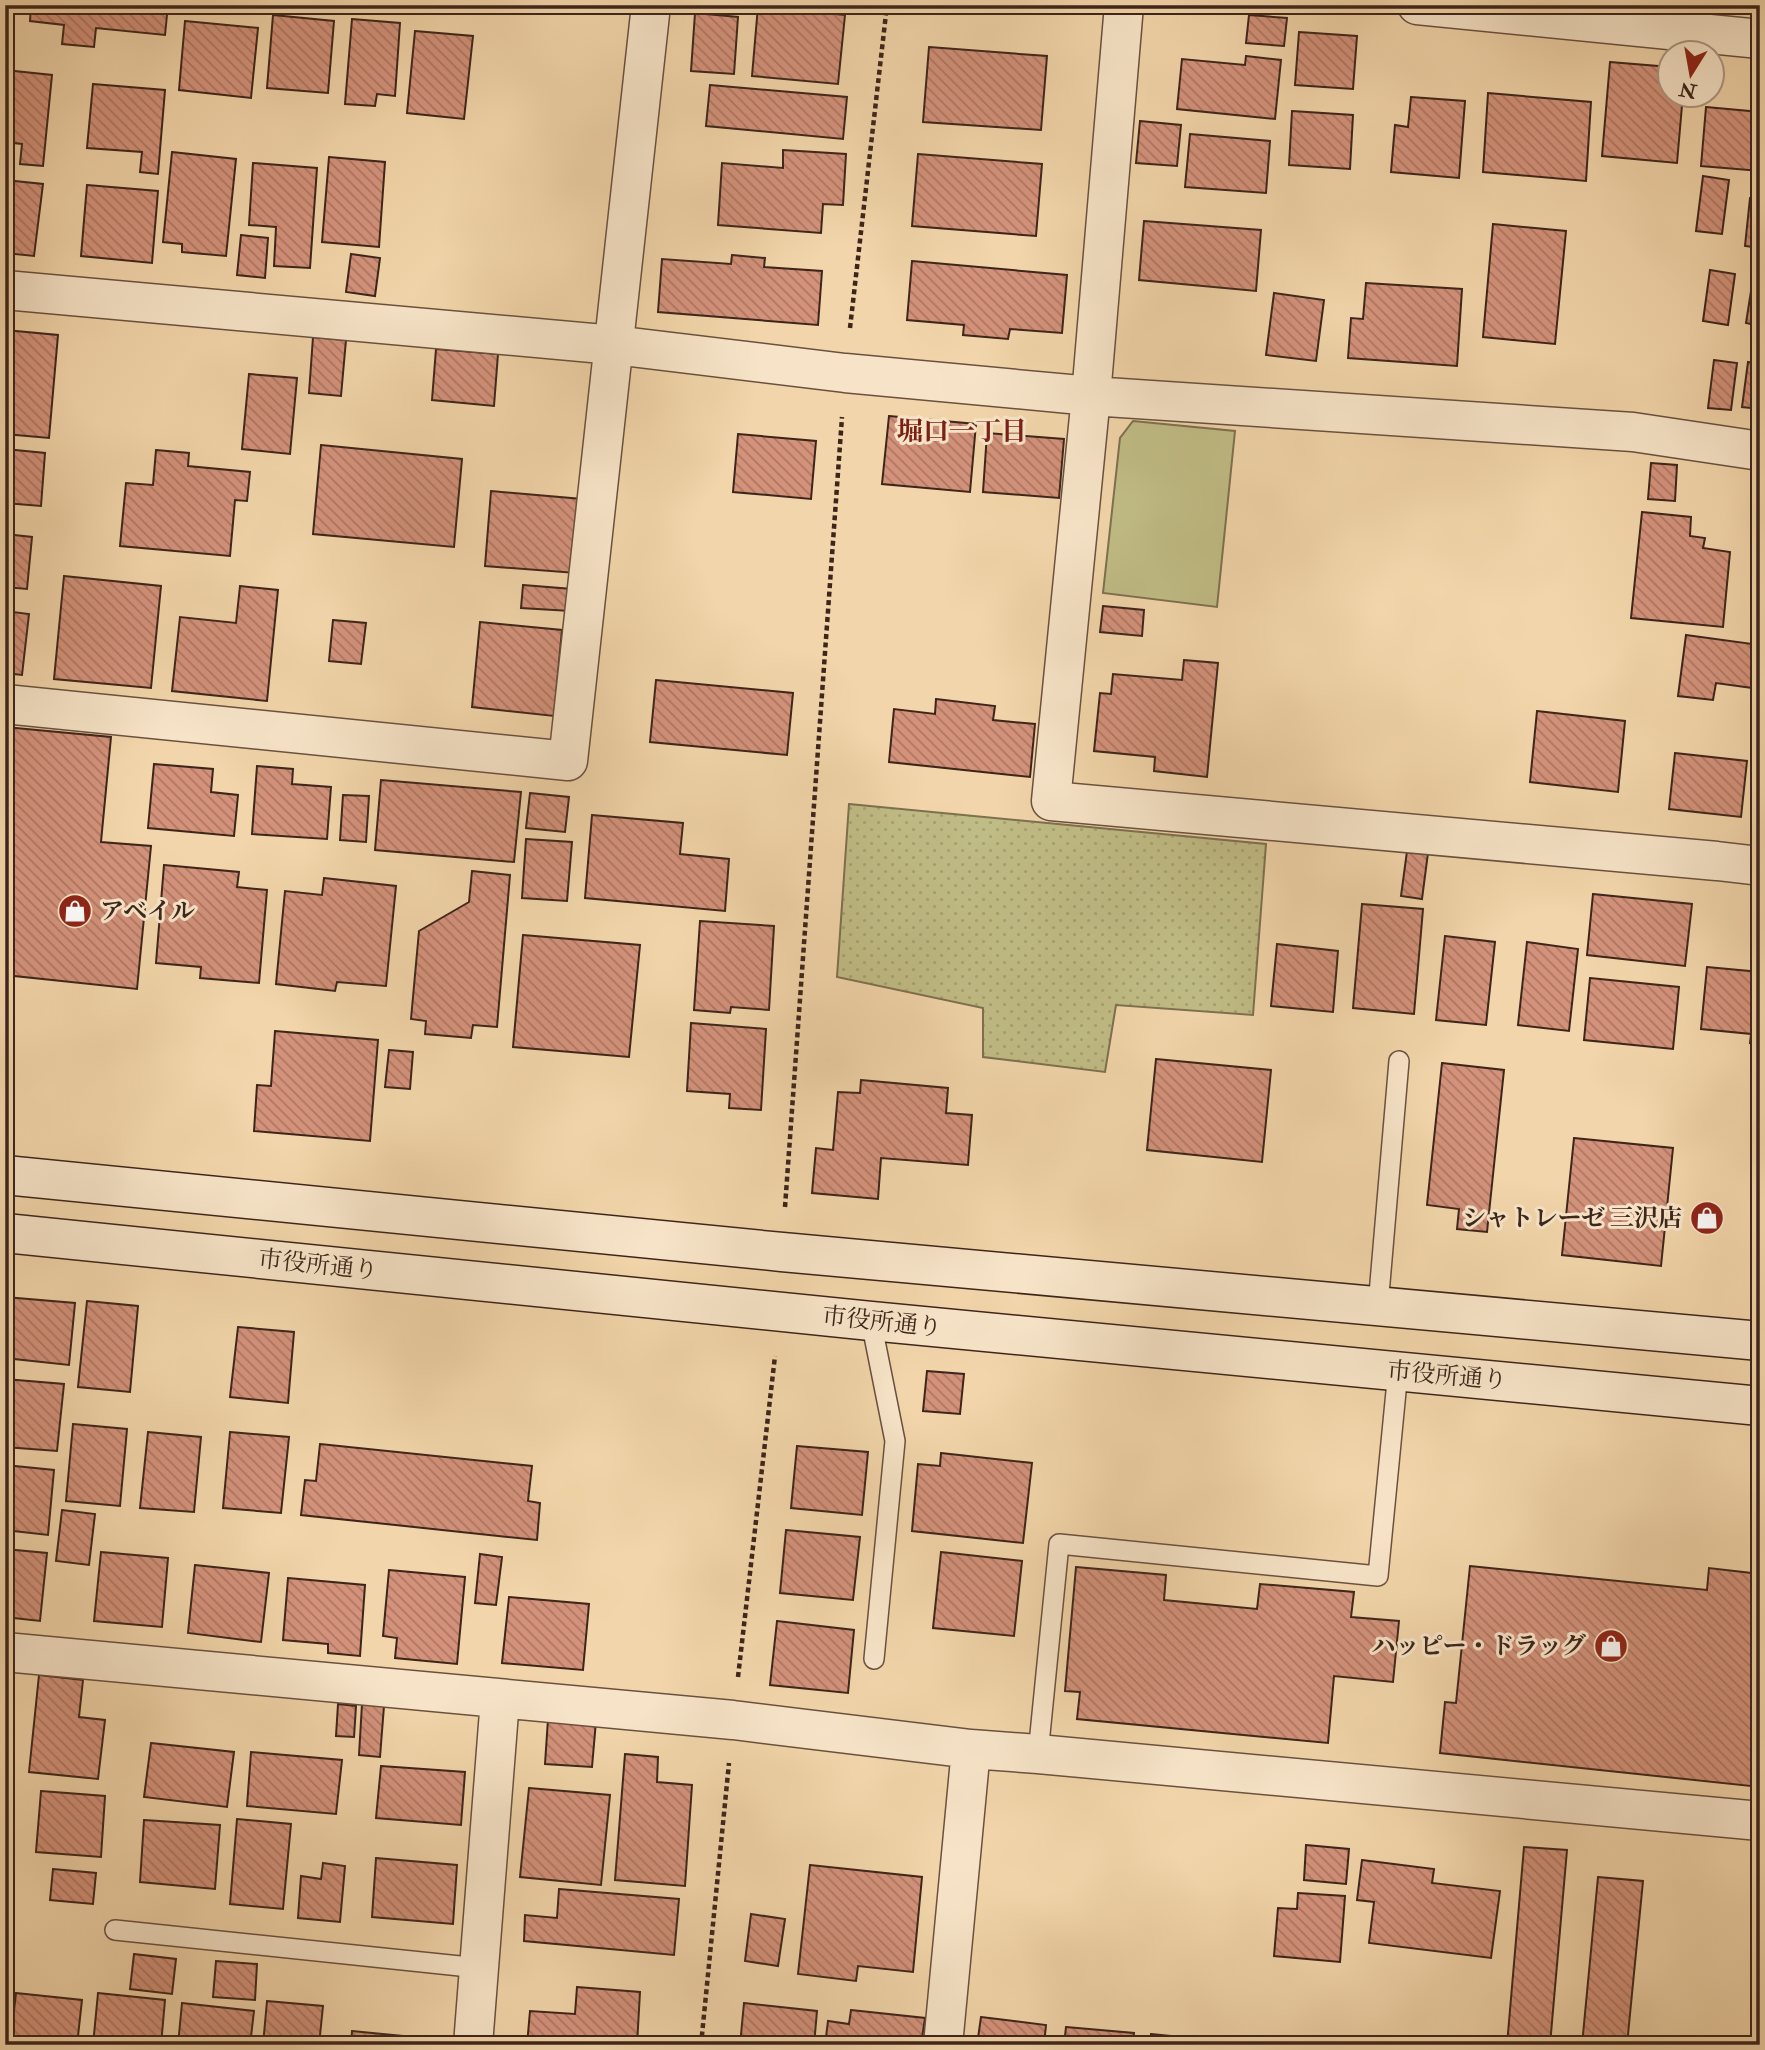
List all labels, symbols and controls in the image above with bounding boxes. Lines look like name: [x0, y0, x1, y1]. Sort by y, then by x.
north arrow: [1656, 38, 1726, 108]
text: N: [1676, 76, 1700, 103]
district label: 堀口一丁目: [897, 416, 1027, 448]
shop icon: アベイル: [56, 892, 94, 930]
place label: アベイル: [100, 896, 195, 927]
shop icon: シャトレーゼ 三沢店: [1688, 1199, 1726, 1237]
place label: シャトレーゼ 三沢店: [1462, 1203, 1682, 1234]
street label: 市役所通り: [257, 1243, 379, 1287]
street label: 市役所通り: [821, 1300, 943, 1344]
street label: 市役所通り: [1386, 1355, 1508, 1397]
shop icon: ハッピー・ドラッグ: [1592, 1627, 1630, 1665]
place label: ハッピー・ドラッグ: [1371, 1631, 1586, 1662]

